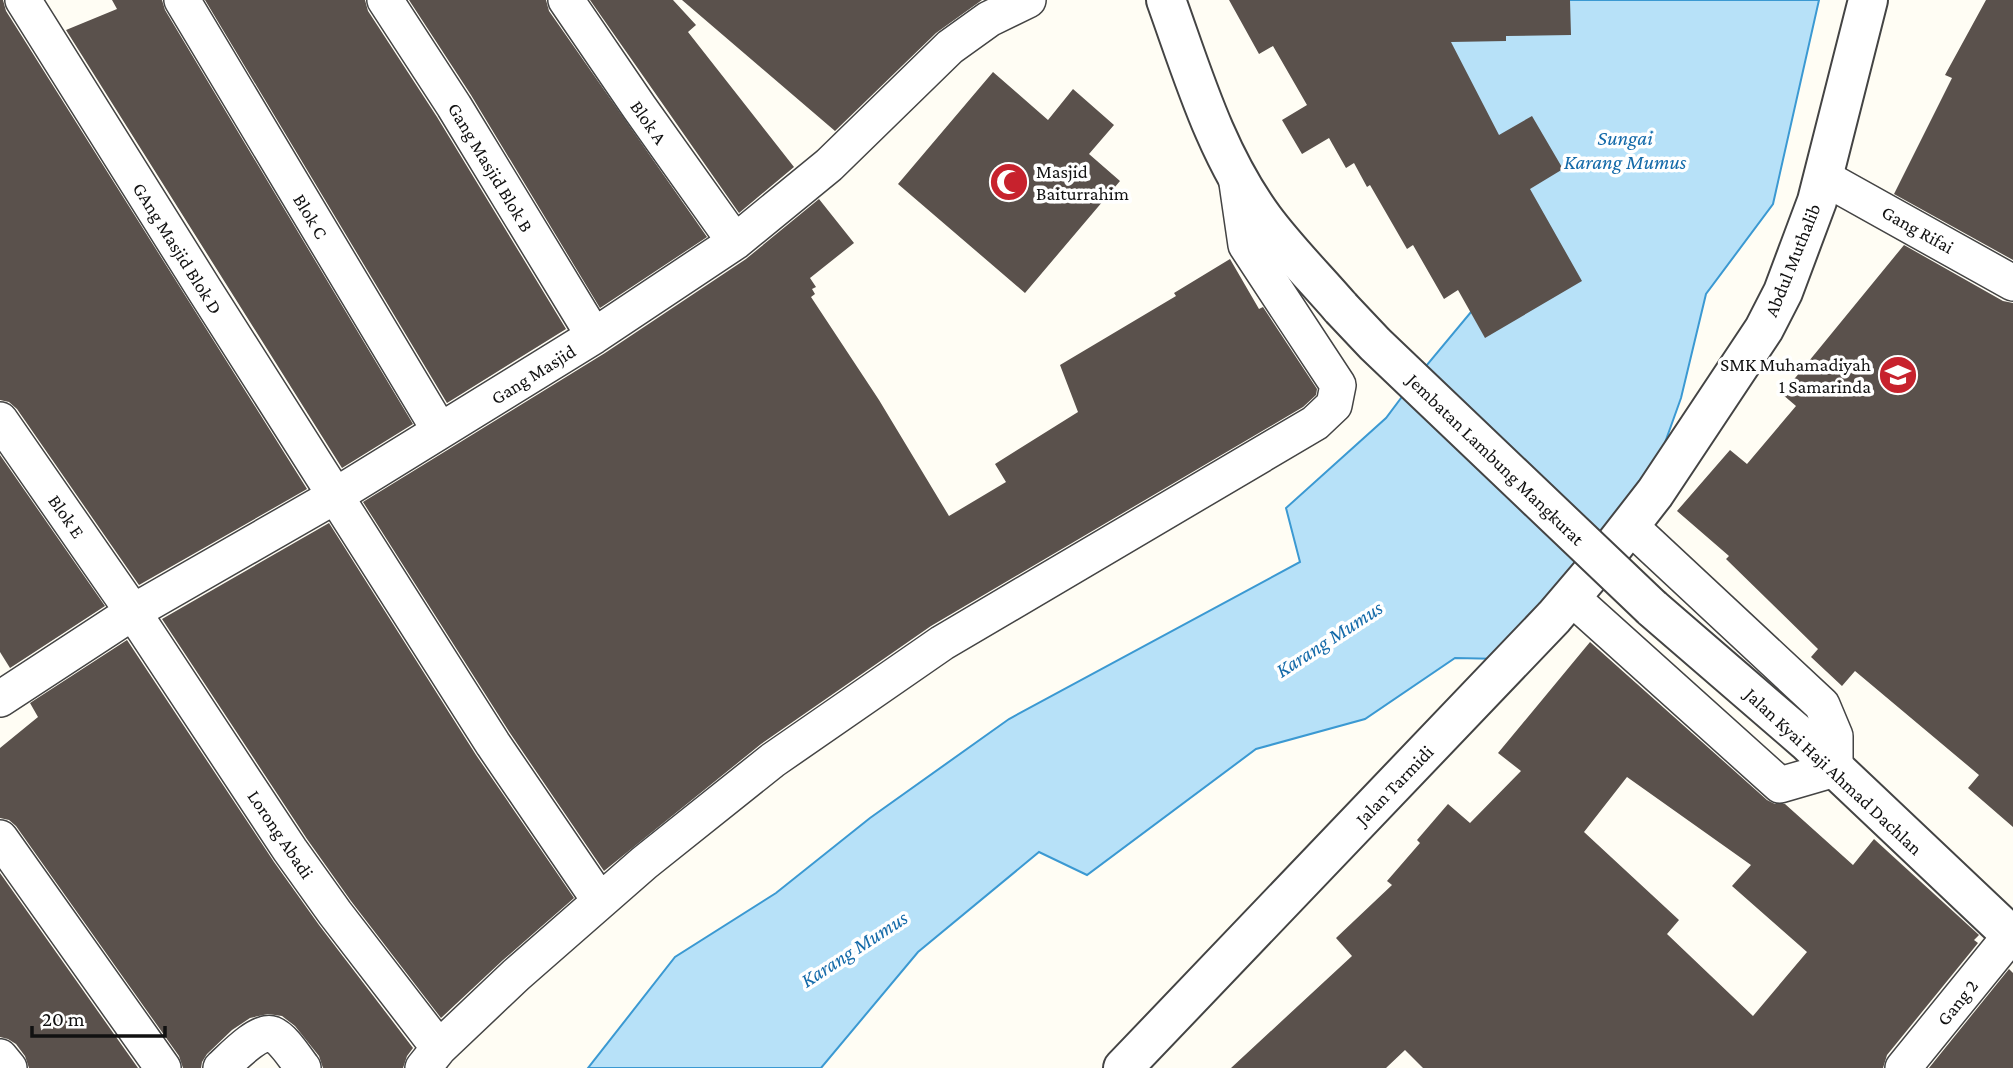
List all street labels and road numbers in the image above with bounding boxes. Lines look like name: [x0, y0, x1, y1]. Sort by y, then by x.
street label: Blok A: [626, 97, 671, 148]
street label: Gang Masjid Blok B: [443, 99, 537, 236]
street label: GAng Masjid Blok D: [128, 179, 227, 318]
street label: Blok C: [289, 190, 332, 243]
street label: Abdul Muthalib: [1760, 200, 1825, 320]
street label: Gang Rifai: [1878, 201, 1957, 258]
street label: Gang Masjid: [487, 340, 580, 409]
street label: Jembatan Lambung Mangkurat: [1402, 368, 1589, 550]
street label: Blok E: [44, 491, 89, 542]
street label: Jalan Kyai Haji Ahmad Dachlan: [1739, 682, 1927, 860]
street label: Jalan Tarmidi: [1350, 741, 1438, 831]
street label: Lorong Abadi: [243, 786, 318, 882]
street label: Gang 2: [1933, 975, 1982, 1029]

